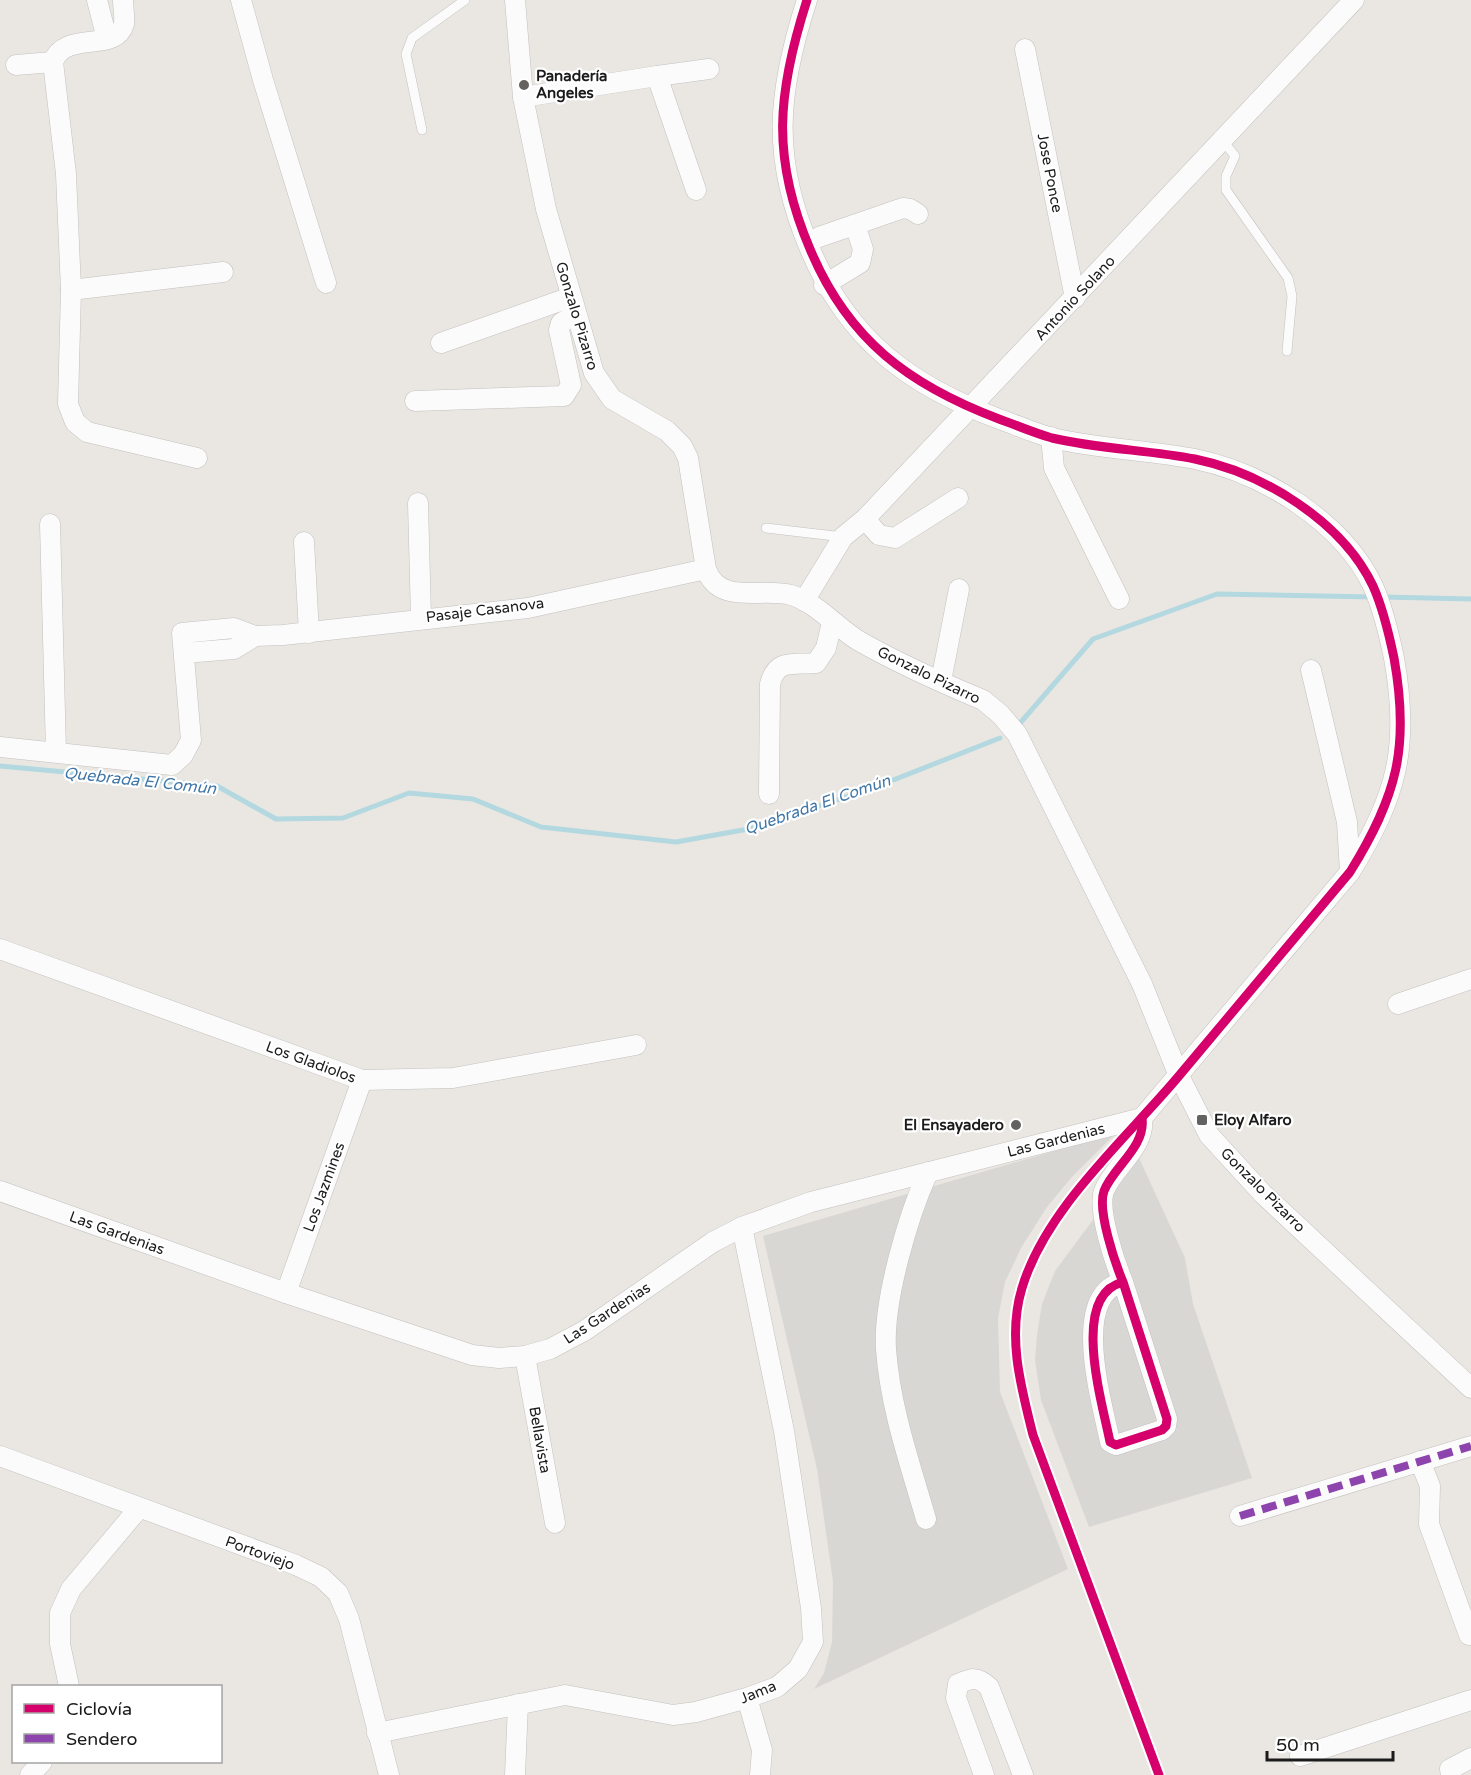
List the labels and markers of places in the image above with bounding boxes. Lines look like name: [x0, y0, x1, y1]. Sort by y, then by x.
place label: Panadería Angeles: [536, 67, 608, 103]
marker: Panadería Angeles: [517, 78, 531, 92]
place label: Eloy Alfaro: [1214, 1111, 1292, 1130]
marker: Eloy Alfaro: [1195, 1113, 1209, 1127]
place label: El Ensayadero: [904, 1116, 1004, 1135]
marker: El Ensayadero: [1009, 1118, 1023, 1132]

